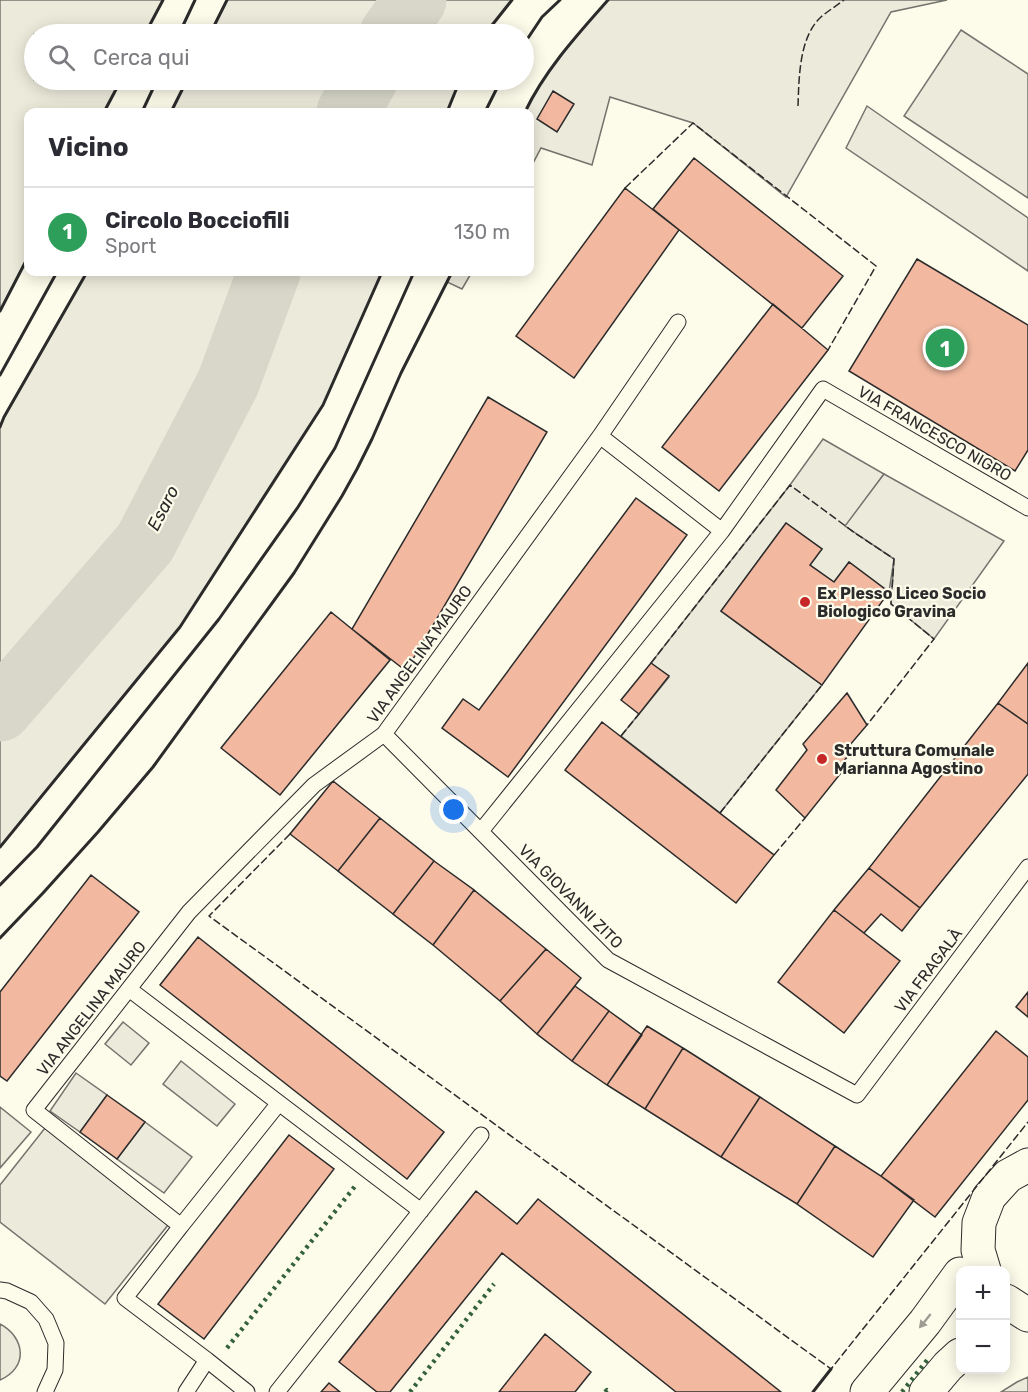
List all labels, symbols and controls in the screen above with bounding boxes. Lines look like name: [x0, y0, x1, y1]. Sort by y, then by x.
search box: [24, 24, 534, 90]
icon: search: [45, 41, 78, 74]
text: Cerca qui: [93, 44, 189, 71]
text: Vicino: [48, 132, 129, 163]
text: Circolo Bocciofili: [105, 207, 289, 234]
text: 1: [63, 220, 72, 244]
text: 130 m: [454, 220, 510, 244]
text: Sport: [105, 234, 156, 258]
pin: 1: [926, 326, 964, 370]
street label: VIA FRANCESCO NIGRO: [855, 382, 1015, 485]
water label: Esaro: [142, 482, 184, 534]
street label: VIA ANGELINA MAURO: [363, 582, 476, 727]
place label: Ex Plesso Liceo Socio Biologico Gravina: [817, 584, 986, 621]
marker: Ex Plesso Liceo Socio Biologico Gravina: [798, 595, 812, 609]
place label: Struttura Comunale Marianna Agostino: [834, 741, 995, 778]
marker: Struttura Comunale Marianna Agostino: [815, 752, 829, 766]
your location: [439, 795, 468, 824]
street label: VIA GIOVANNI ZITO: [515, 840, 627, 952]
street label: VIA FRAGALÀ: [891, 924, 966, 1016]
street label: VIA ANGELINA MAURO: [33, 937, 150, 1079]
map controls: [956, 1266, 1010, 1374]
button: +: [956, 1266, 1010, 1320]
one-way arrow: [919, 1313, 932, 1329]
button: −: [956, 1320, 1010, 1374]

